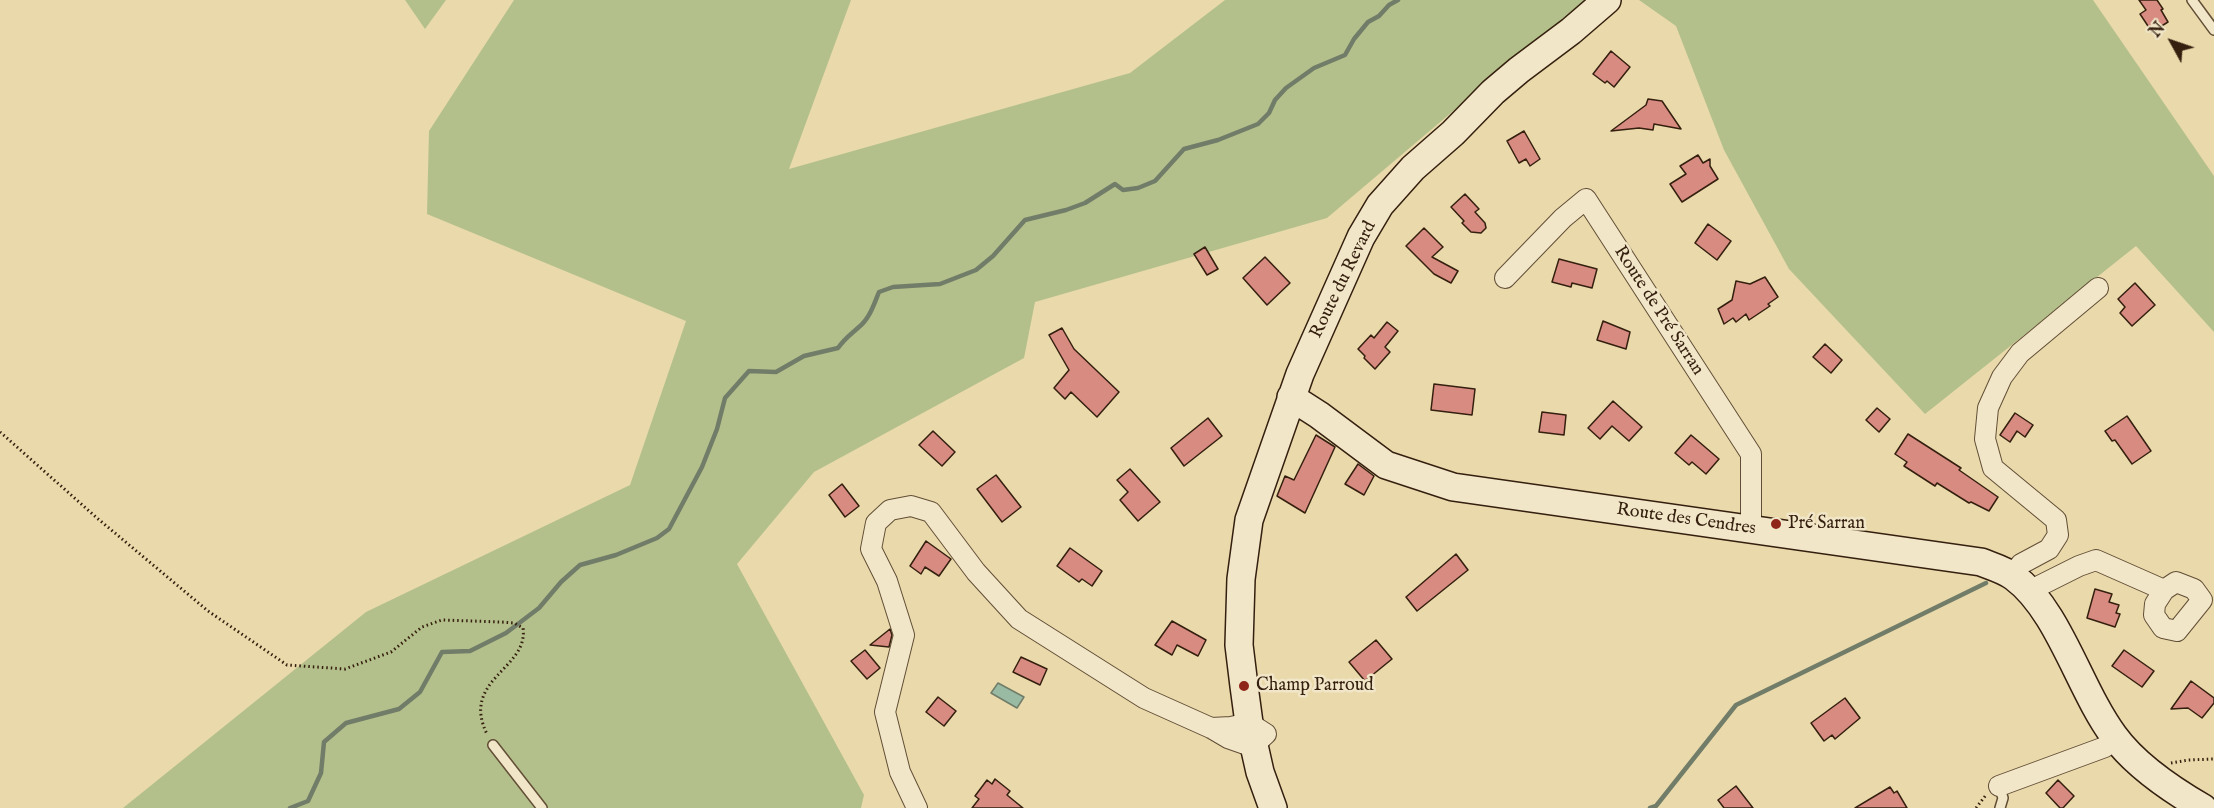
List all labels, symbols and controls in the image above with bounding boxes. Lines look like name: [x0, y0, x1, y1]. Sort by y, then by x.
north arrow: [2142, 12, 2202, 72]
text: N: [2146, 19, 2170, 42]
street label: Route du Revard: [1306, 218, 1382, 342]
street label: Route de Pré Sarran: [1608, 242, 1708, 380]
street label: Route des Cendres: [1615, 500, 1757, 540]
place label: Pré Sarran: [1788, 513, 1865, 535]
marker: Pré Sarran: [1769, 517, 1783, 531]
place label: Champ Parroud: [1256, 675, 1374, 697]
marker: Champ Parroud: [1237, 679, 1251, 693]

